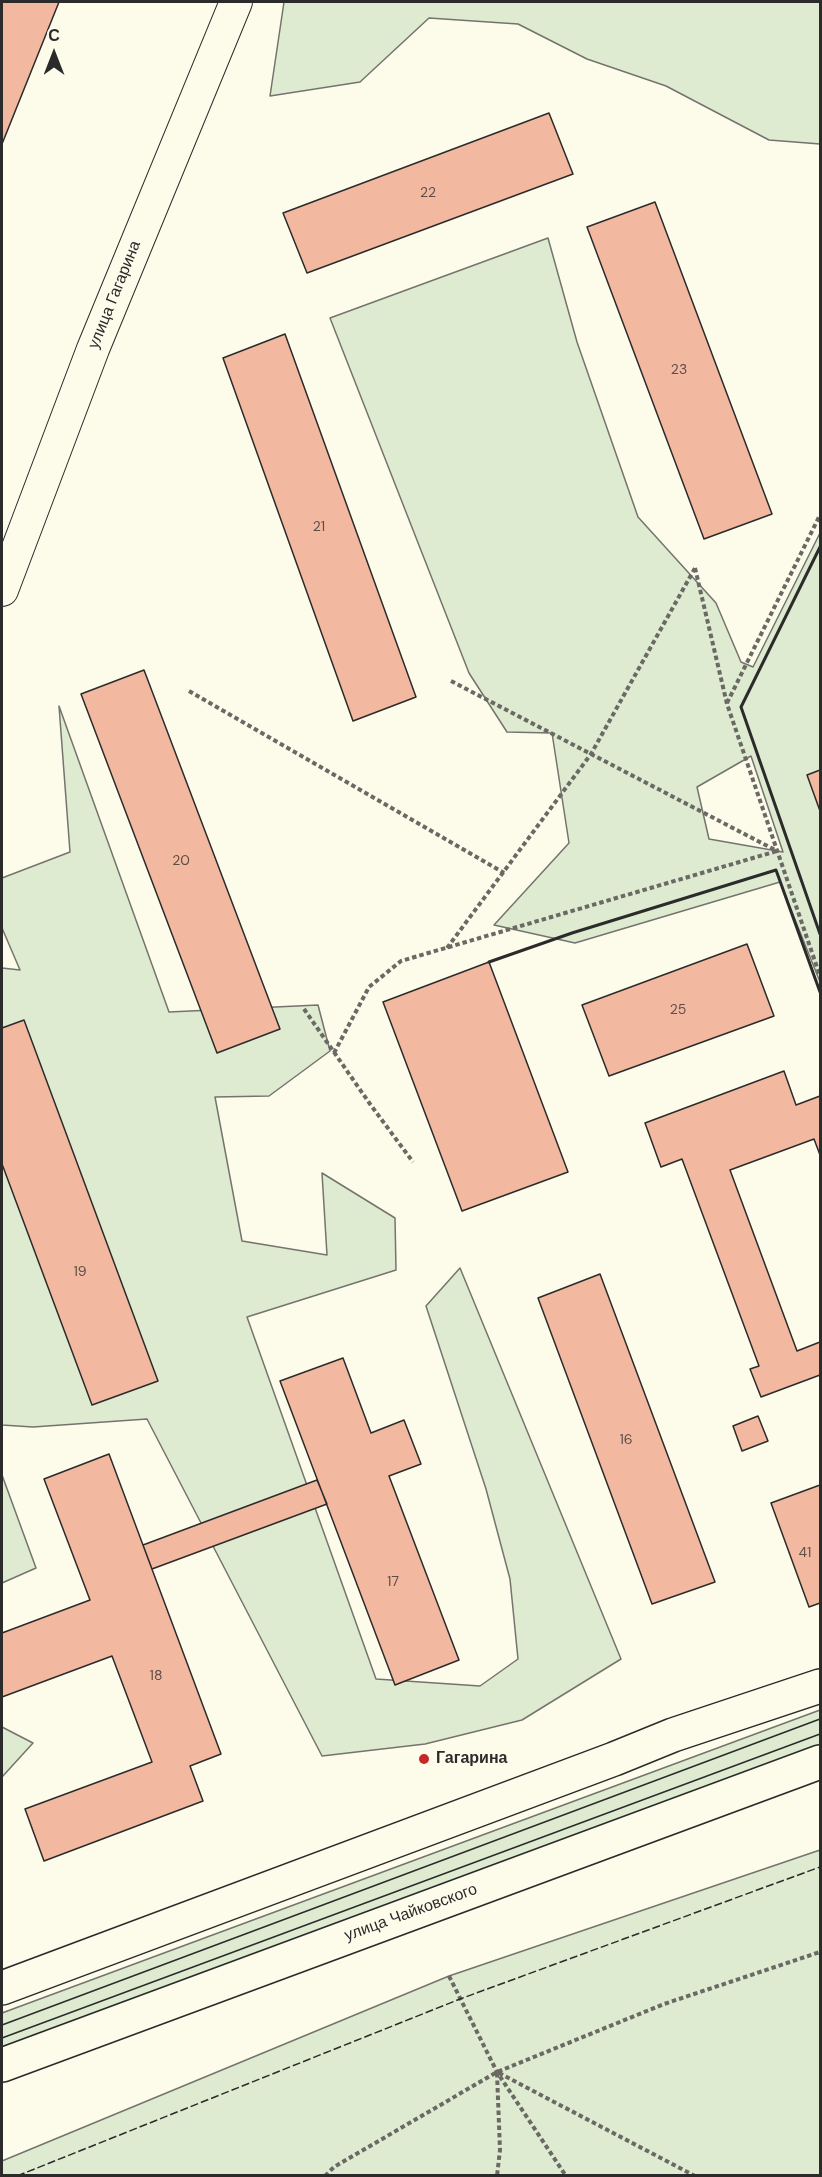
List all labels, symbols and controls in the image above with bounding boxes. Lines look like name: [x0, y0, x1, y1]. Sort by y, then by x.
north arrow: [24, 24, 84, 84]
text: С: [48, 25, 60, 46]
house number: 22: [420, 185, 436, 201]
street label: улица Гагарина: [85, 238, 145, 352]
house number: 23: [671, 362, 687, 378]
house number: 21: [313, 519, 325, 535]
house number: 20: [172, 853, 190, 869]
house number: 25: [670, 1002, 686, 1018]
house number: 19: [73, 1264, 87, 1280]
house number: 16: [619, 1432, 633, 1448]
house number: 41: [799, 1545, 811, 1561]
house number: 17: [387, 1574, 399, 1590]
house number: 18: [150, 1668, 162, 1684]
place label: Гагарина: [436, 1749, 507, 1769]
marker: Гагарина: [417, 1752, 431, 1766]
street label: улица Чайковского: [342, 1880, 480, 1946]

